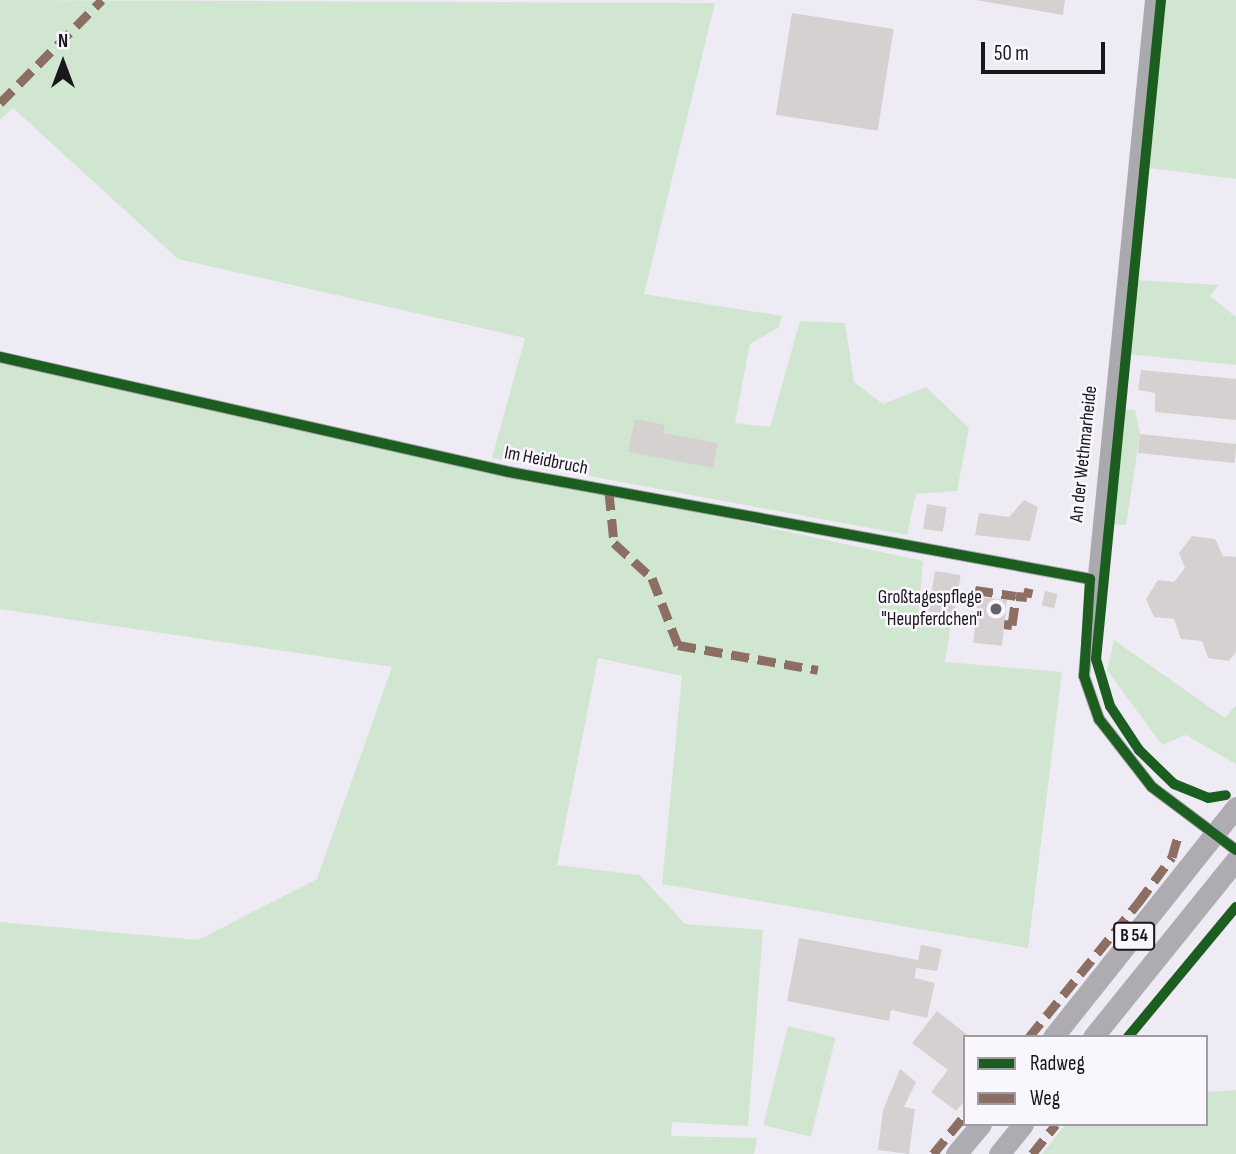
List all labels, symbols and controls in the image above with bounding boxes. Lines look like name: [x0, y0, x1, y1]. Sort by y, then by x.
north arrow: [28, 28, 98, 98]
scale bar: [984, 28, 1108, 72]
text: N: [58, 30, 68, 53]
text: 50 m: [994, 41, 1029, 66]
street label: An der Wethmarheide: [1065, 385, 1103, 523]
street label: Im Heidbruch: [502, 442, 590, 480]
place label: Großtagespflege "Heupferdchen": [878, 587, 982, 631]
marker: Großtagespflege "Heupferdchen": [988, 601, 1004, 617]
road number: B 54: [1113, 922, 1155, 951]
legend: [963, 1035, 1208, 1126]
text: Radweg: [1030, 1051, 1085, 1076]
text: Weg: [1030, 1086, 1060, 1111]

